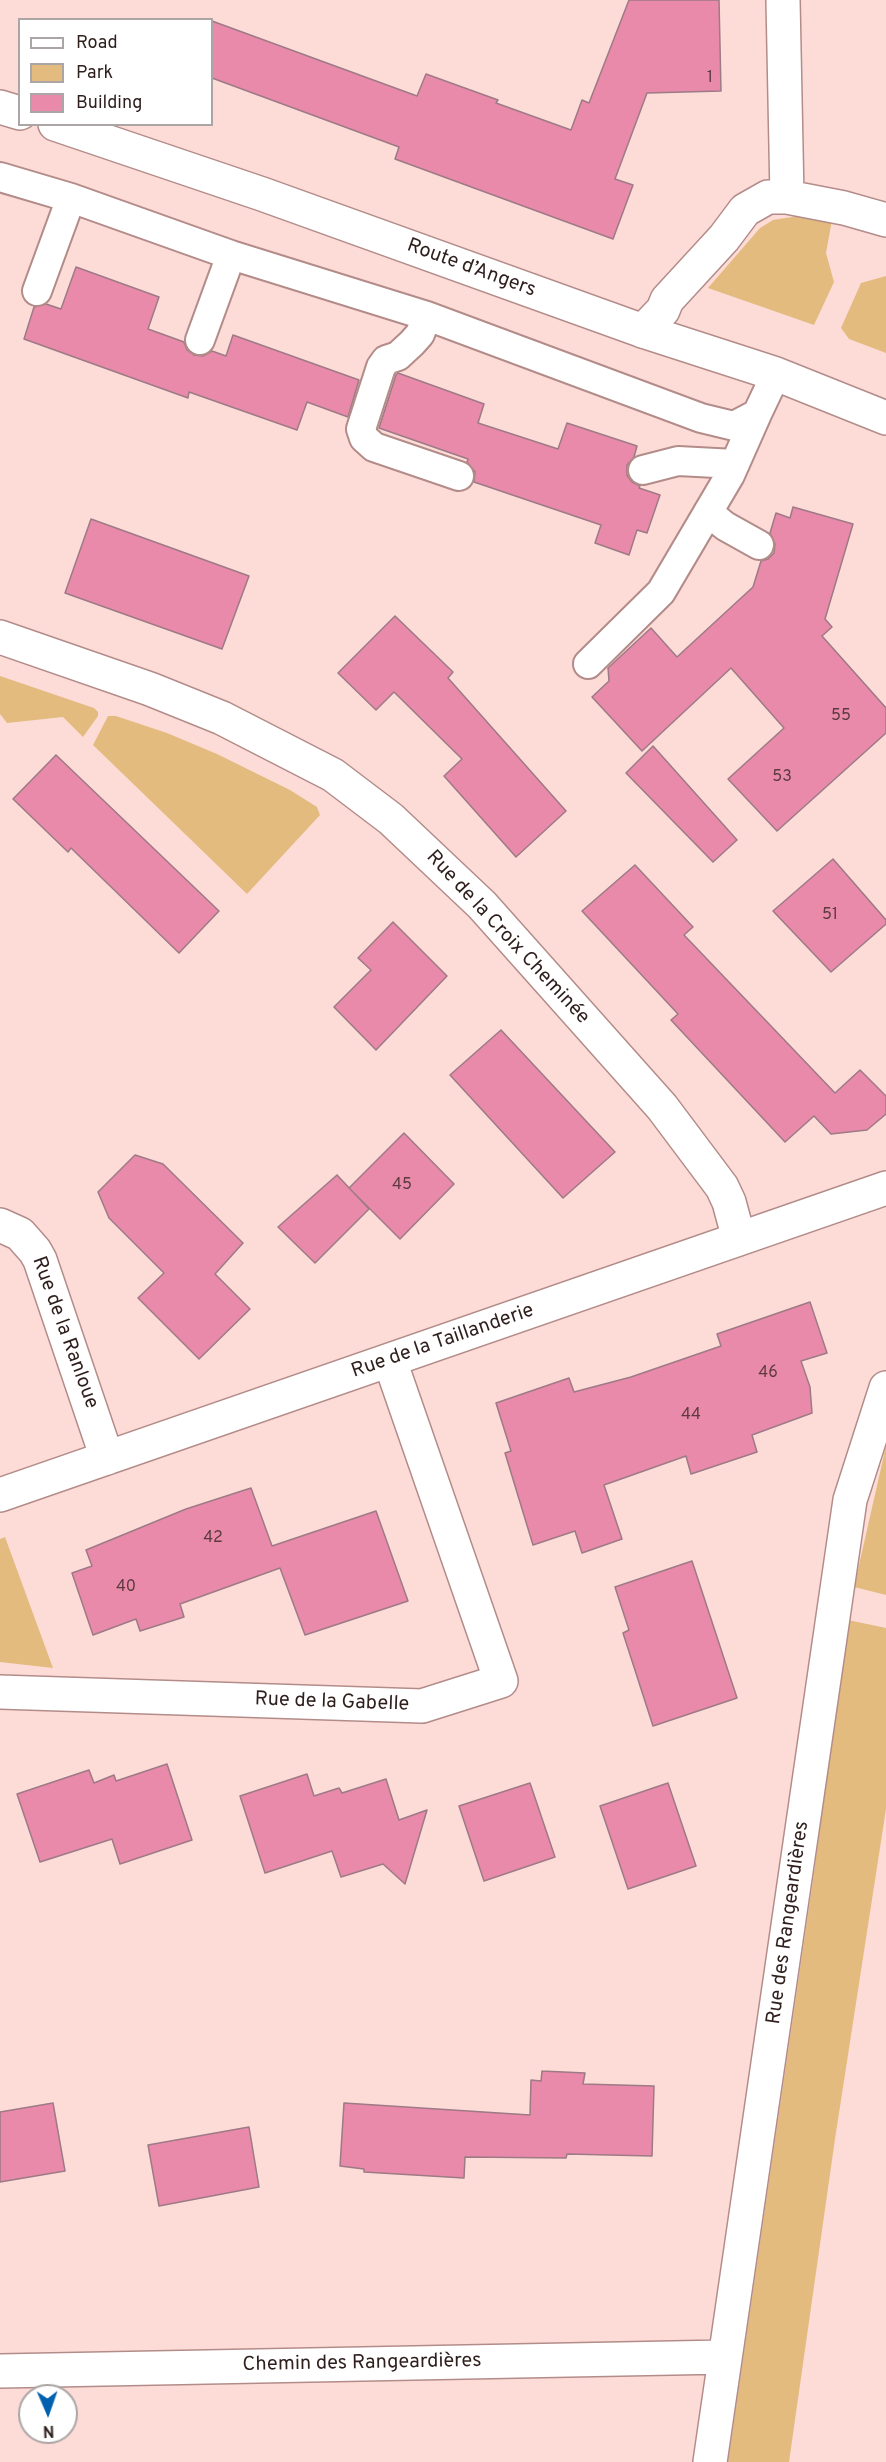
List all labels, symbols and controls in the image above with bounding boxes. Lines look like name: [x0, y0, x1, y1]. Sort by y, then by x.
legend: [18, 18, 213, 126]
text: Road: [76, 32, 118, 55]
text: Park: [76, 62, 113, 85]
house number: 1: [707, 69, 713, 89]
text: Building: [76, 92, 142, 115]
street label: Route d’Angers: [403, 235, 539, 303]
house number: 55: [831, 707, 851, 727]
house number: 53: [772, 768, 792, 788]
street label: Rue de la Croix Cheminée: [420, 846, 594, 1030]
house number: 51: [822, 906, 838, 926]
house number: 45: [392, 1176, 412, 1196]
street label: Rue de la Ranloue: [25, 1254, 103, 1412]
street label: Rue de la Taillanderie: [349, 1300, 537, 1384]
house number: 46: [758, 1364, 778, 1384]
house number: 44: [681, 1406, 701, 1426]
house number: 42: [203, 1529, 223, 1549]
house number: 40: [116, 1578, 136, 1598]
street label: Rue de la Gabelle: [254, 1688, 410, 1718]
street label: Rue des Rangeardières: [763, 1820, 815, 2026]
street label: Chemin des Rangeardières: [242, 2350, 482, 2378]
north arrow: [18, 2384, 78, 2444]
text: N: [42, 2420, 55, 2440]

